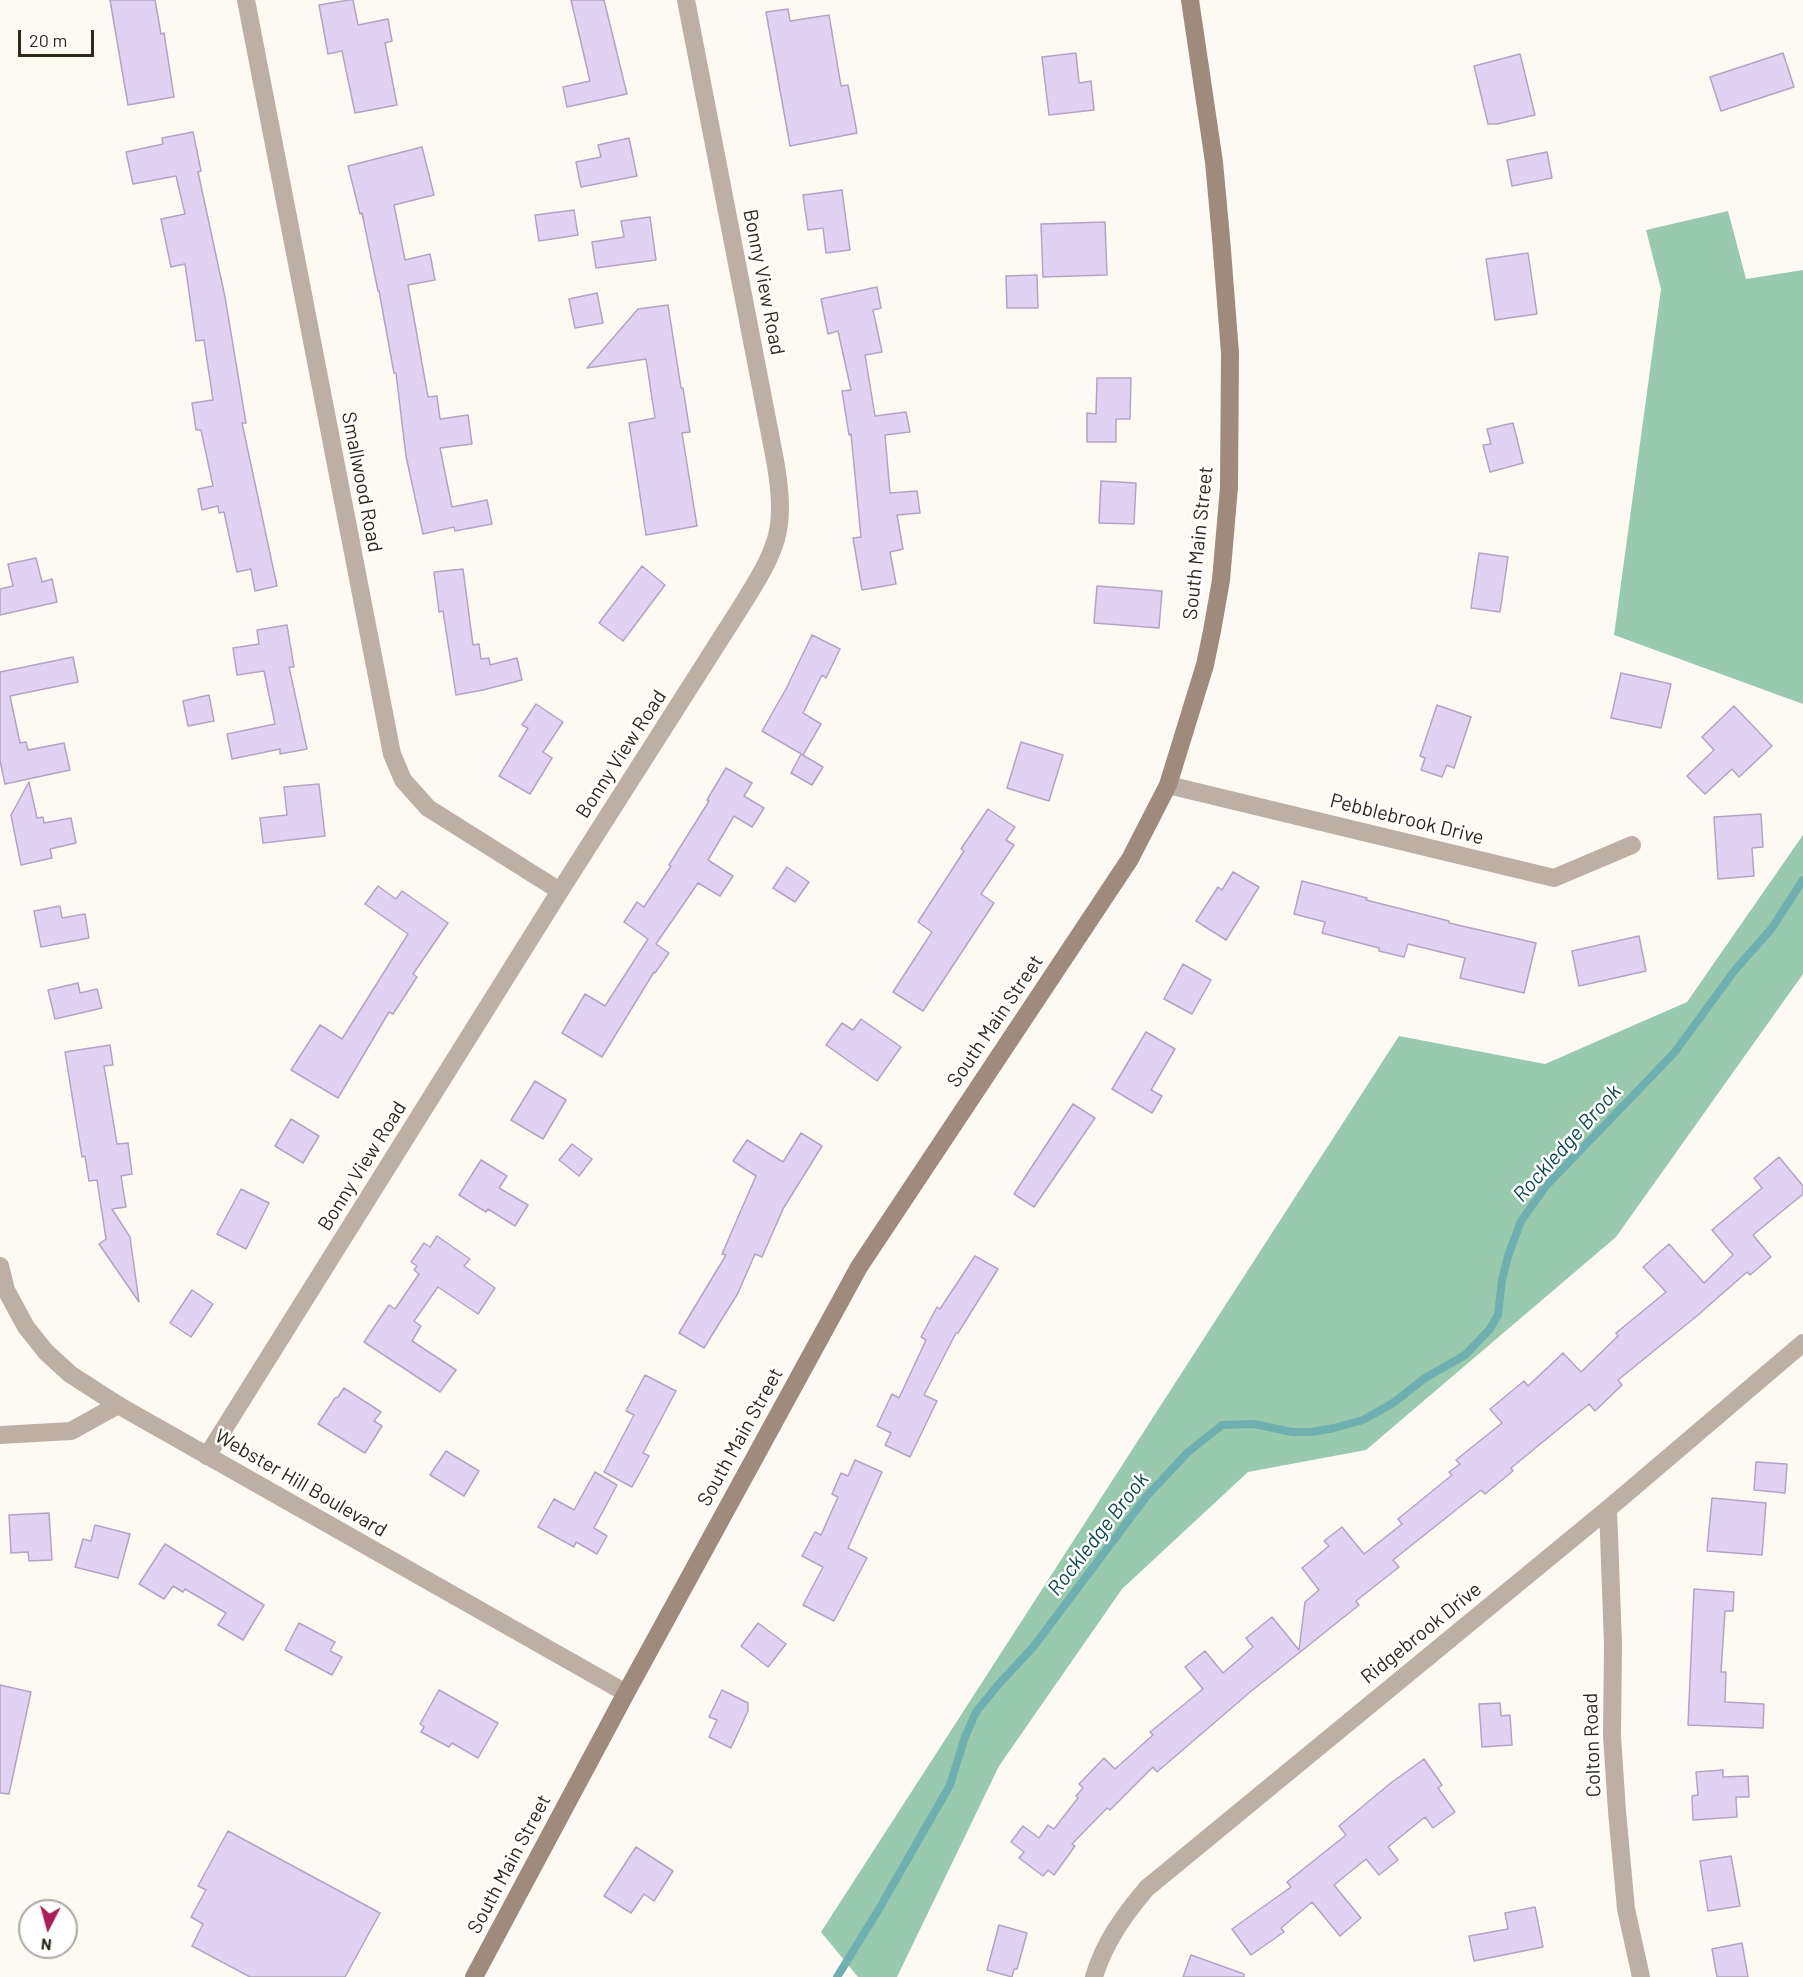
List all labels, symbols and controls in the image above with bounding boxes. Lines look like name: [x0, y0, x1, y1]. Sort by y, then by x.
scale bar: [21, 18, 98, 56]
text: 20 m: [29, 29, 67, 51]
street label: Bonny View Road: [738, 207, 790, 357]
street label: Smallwood Road: [337, 410, 387, 554]
street label: South Main Street: [1178, 465, 1218, 621]
street label: Bonny View Road: [571, 685, 671, 823]
street label: Pebblebrook Drive: [1328, 788, 1486, 850]
street label: South Main Street: [942, 950, 1048, 1092]
water label: Rockledge Brook: [1508, 1079, 1626, 1207]
street label: Bonny View Road: [313, 1097, 411, 1235]
street label: South Main Street: [692, 1364, 788, 1510]
street label: Webster Hill Boulevard: [211, 1424, 391, 1542]
water label: Rockledge Brook: [1042, 1467, 1154, 1601]
street label: Ridgebrook Drive: [1356, 1577, 1486, 1689]
street label: Colton Road: [1578, 1692, 1606, 1798]
street label: South Main Street: [462, 1790, 556, 1938]
north arrow: [18, 1899, 78, 1959]
text: N: [40, 1935, 53, 1955]

